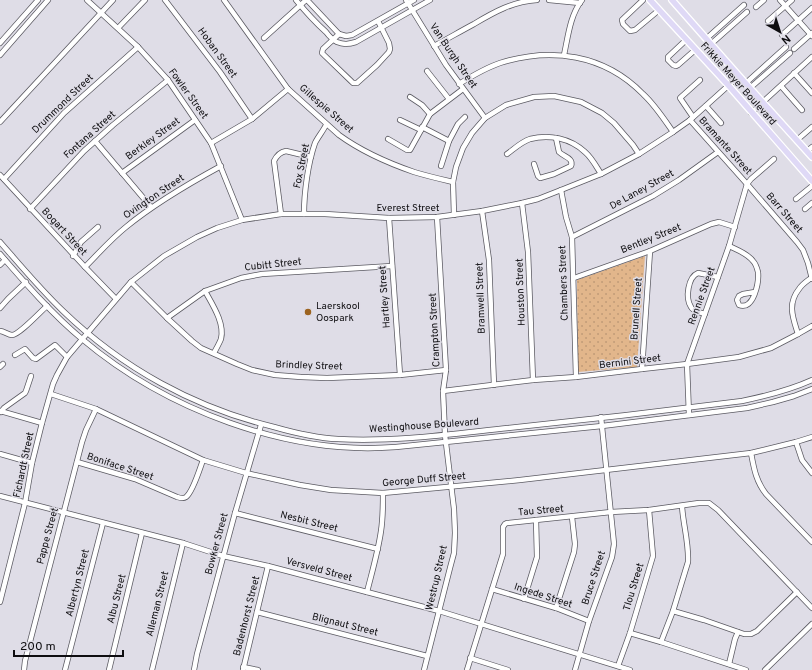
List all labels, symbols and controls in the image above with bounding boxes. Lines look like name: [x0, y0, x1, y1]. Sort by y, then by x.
north arrow: [760, 12, 800, 52]
street label: Van Burgh Street: [426, 21, 480, 91]
street label: Hoban Street: [194, 25, 240, 81]
text: N: [778, 31, 793, 47]
street label: Frikkie Meyer Boulevard: [697, 40, 779, 128]
street label: Fowler Street: [165, 66, 211, 122]
street label: Drummond Street: [30, 71, 97, 137]
street label: Gillespie Street: [296, 82, 356, 136]
street label: Fontana Street: [61, 108, 119, 162]
street label: Bramante Street: [695, 114, 755, 178]
street label: Berkley Street: [123, 115, 183, 163]
street label: Fox Street: [291, 142, 313, 189]
street label: De Laney Street: [608, 167, 677, 213]
street label: Ovington Street: [121, 172, 187, 222]
street label: Barr Street: [763, 190, 805, 236]
street label: Everest Street: [376, 202, 440, 215]
street label: Bogart Street: [38, 205, 90, 259]
street label: Bentley Street: [619, 221, 683, 257]
street label: Chambers Street: [556, 245, 572, 321]
street label: Cubitt Street: [244, 256, 303, 274]
street label: Houston Street: [513, 258, 529, 326]
street label: Bramwell Street: [473, 262, 489, 334]
street label: Hartley Street: [376, 265, 394, 329]
street label: Rennie Street: [685, 265, 719, 327]
street label: Brunell Street: [628, 277, 646, 341]
street label: Crampton Street: [427, 292, 443, 368]
place label: Laerskool Oospark: [316, 300, 360, 325]
marker: Laerskool Oospark: [303, 307, 313, 317]
street label: Bernini Street: [598, 352, 662, 372]
street label: Brindley Street: [275, 358, 343, 374]
street label: Westinghouse Boulevard: [369, 416, 479, 436]
street label: Fichardt Street: [11, 431, 37, 499]
street label: Boniface Street: [85, 450, 155, 484]
street label: George Duff Street: [382, 470, 467, 490]
street label: Tau Street: [518, 503, 565, 519]
street label: Pappe Street: [34, 506, 62, 566]
street label: Nesbit Street: [279, 509, 339, 535]
street label: Bowker Street: [202, 511, 232, 576]
street label: Westrup Street: [423, 544, 451, 612]
street label: Albertyn Street: [63, 548, 93, 618]
street label: Bruce Street: [579, 549, 609, 607]
street label: Versveld Street: [285, 555, 354, 585]
street label: Tlou Street: [621, 561, 648, 613]
street label: Alleman Street: [144, 570, 172, 638]
street label: Albu Street: [105, 573, 129, 625]
street label: Badenhorst Street: [231, 574, 263, 657]
street label: Ingede Street: [512, 580, 574, 612]
street label: Blignaut Street: [311, 611, 380, 640]
scale bar: [14, 632, 123, 658]
text: 200 m: [20, 639, 56, 655]

